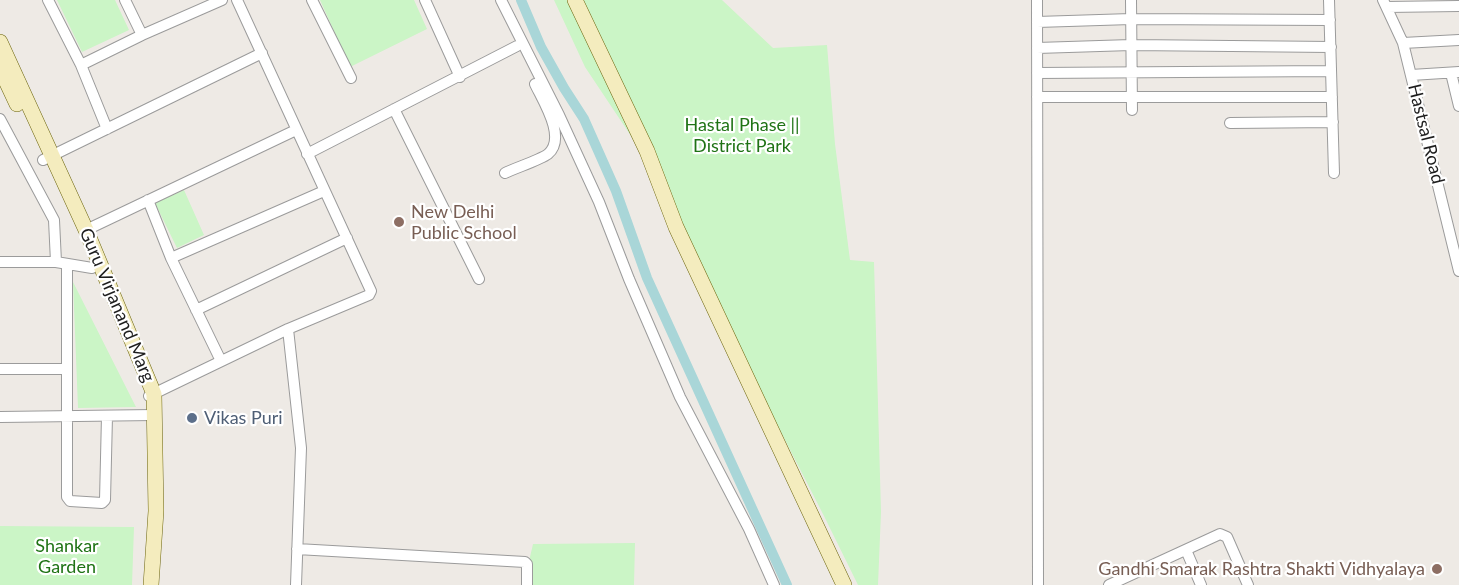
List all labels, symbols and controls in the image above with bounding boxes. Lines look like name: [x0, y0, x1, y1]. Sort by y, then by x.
street label: Hastsal Road: [1403, 82, 1449, 186]
park label: Hastal Phase || District Park: [684, 114, 800, 156]
place label: New Delhi Public School: [411, 201, 517, 244]
marker: New Delhi Public School: [392, 215, 406, 229]
street label: Guru Virjanand Marg: [75, 225, 159, 385]
place label: Vikas Puri: [204, 407, 283, 429]
marker: Vikas Puri: [185, 411, 199, 425]
park label: Shankar Garden: [35, 535, 99, 578]
place label: Gandhi Smarak Rashtra Shakti Vidhyalaya: [1098, 558, 1425, 580]
marker: Gandhi Smarak Rashtra Shakti Vidhyalaya: [1430, 562, 1444, 576]

